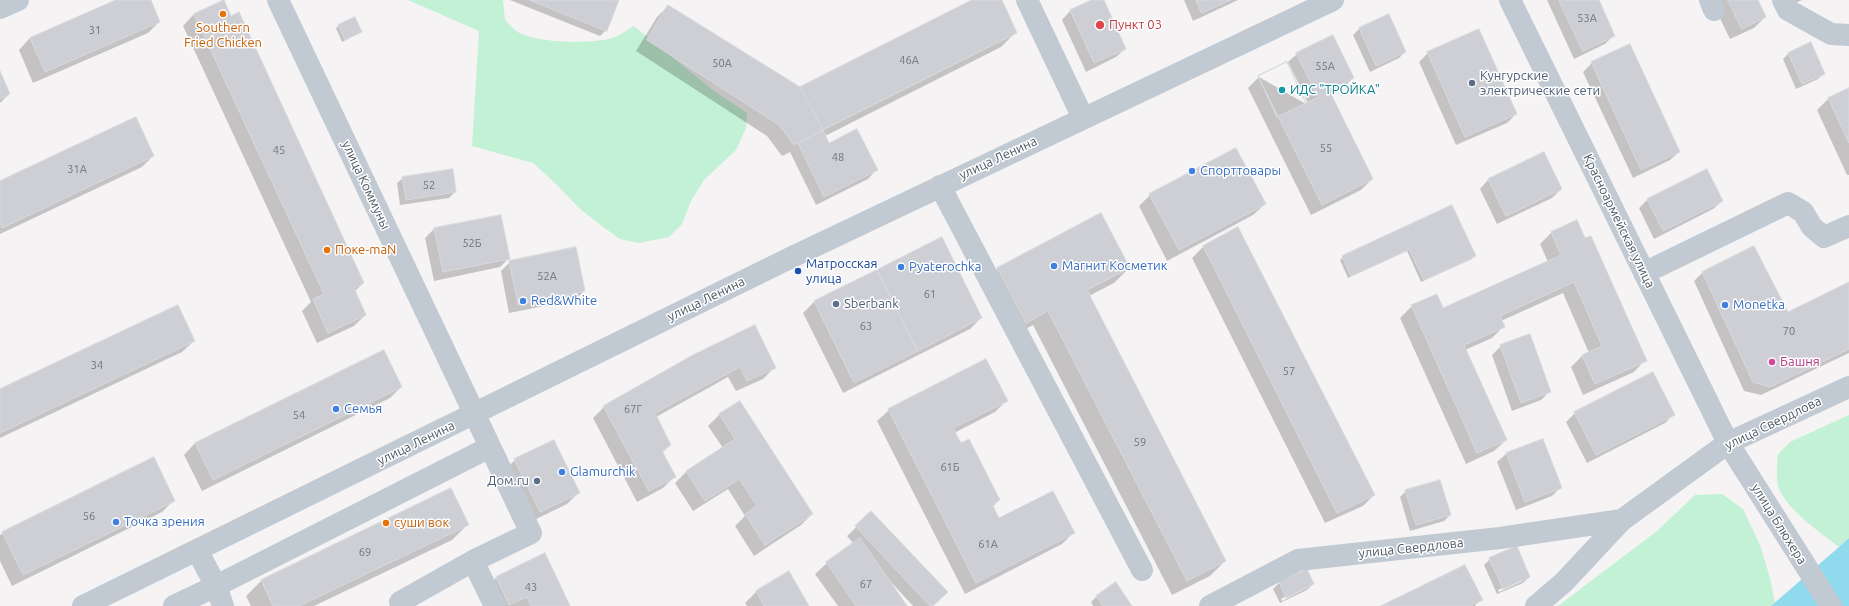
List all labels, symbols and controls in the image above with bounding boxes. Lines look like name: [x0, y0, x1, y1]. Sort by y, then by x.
marker: Southern Fried Chicken: [218, 9, 228, 19]
house number: 53А: [1577, 11, 1597, 25]
place label: Пункт 03: [1109, 17, 1162, 33]
marker: Пункт 03: [1094, 19, 1106, 31]
place label: Southern Fried Chicken: [184, 20, 262, 51]
house number: 31: [89, 23, 101, 37]
house number: 46А: [899, 53, 919, 67]
house number: 50А: [712, 56, 732, 70]
house number: 55А: [1315, 59, 1335, 73]
place label: Кунгурские электрические сети: [1480, 68, 1600, 99]
marker: Кунгурские электрические сети: [1467, 78, 1477, 88]
place label: ИДС "ТРОЙКА": [1290, 82, 1380, 98]
marker: ИДС "ТРОЙКА": [1277, 85, 1287, 95]
street label: улица Ленина: [957, 133, 1039, 183]
street label: улица Коммуны: [339, 138, 393, 232]
house number: 55: [1320, 141, 1332, 155]
house number: 45: [273, 143, 285, 157]
house number: 48: [832, 150, 844, 164]
street label: Красноармейская улица: [1580, 152, 1658, 290]
house number: 31А: [67, 162, 87, 176]
place label: Спорттовары: [1200, 163, 1281, 179]
marker: Спорттовары: [1187, 166, 1197, 176]
house number: 52: [423, 178, 435, 192]
house number: 52Б: [462, 236, 482, 250]
place label: Поке-maN: [335, 242, 396, 258]
marker: Поке-maN: [322, 245, 332, 255]
place label: Матросская улица: [806, 256, 877, 287]
place label: Магнит Косметик: [1062, 258, 1167, 274]
place label: Pyaterochka: [909, 259, 981, 275]
marker: Магнит Косметик: [1049, 261, 1059, 271]
marker: Pyaterochka: [896, 262, 906, 272]
marker: Матросская улица: [793, 266, 803, 276]
house number: 52А: [537, 269, 557, 283]
street label: улица Ленина: [665, 274, 747, 324]
house number: 61: [924, 287, 936, 301]
place label: Red&White: [531, 293, 597, 309]
marker: Red&White: [518, 296, 528, 306]
place label: Sberbank: [844, 296, 899, 312]
place label: Monetka: [1733, 297, 1785, 313]
marker: Sberbank: [831, 299, 841, 309]
marker: Monetka: [1720, 300, 1730, 310]
house number: 63: [860, 319, 872, 333]
house number: 70: [1783, 324, 1795, 338]
place label: Башня: [1780, 354, 1820, 370]
marker: Башня: [1767, 357, 1777, 367]
house number: 34: [91, 358, 103, 372]
house number: 57: [1283, 364, 1295, 378]
street label: улица Свердлова: [1722, 393, 1824, 453]
place label: Семья: [344, 401, 382, 417]
house number: 67Г: [624, 402, 642, 416]
marker: Семья: [331, 404, 341, 414]
house number: 54: [293, 408, 305, 422]
street label: улица Ленина: [375, 418, 457, 468]
house number: 59: [1134, 435, 1146, 449]
house number: 61Б: [940, 460, 960, 474]
place label: Glamurchik: [570, 464, 635, 480]
marker: Glamurchik: [557, 467, 567, 477]
place label: Дом.ru: [487, 473, 529, 489]
marker: Дом.ru: [532, 476, 542, 486]
street label: улица Блюхера: [1748, 481, 1810, 567]
house number: 56: [83, 509, 95, 523]
place label: Точка зрения: [124, 514, 205, 530]
place label: суши вок: [394, 515, 449, 531]
marker: Точка зрения: [111, 517, 121, 527]
marker: суши вок: [381, 518, 391, 528]
street label: улица Свердлова: [1358, 535, 1464, 561]
house number: 61А: [978, 537, 998, 551]
house number: 69: [359, 545, 371, 559]
house number: 67: [860, 577, 872, 591]
house number: 43: [525, 580, 537, 594]

